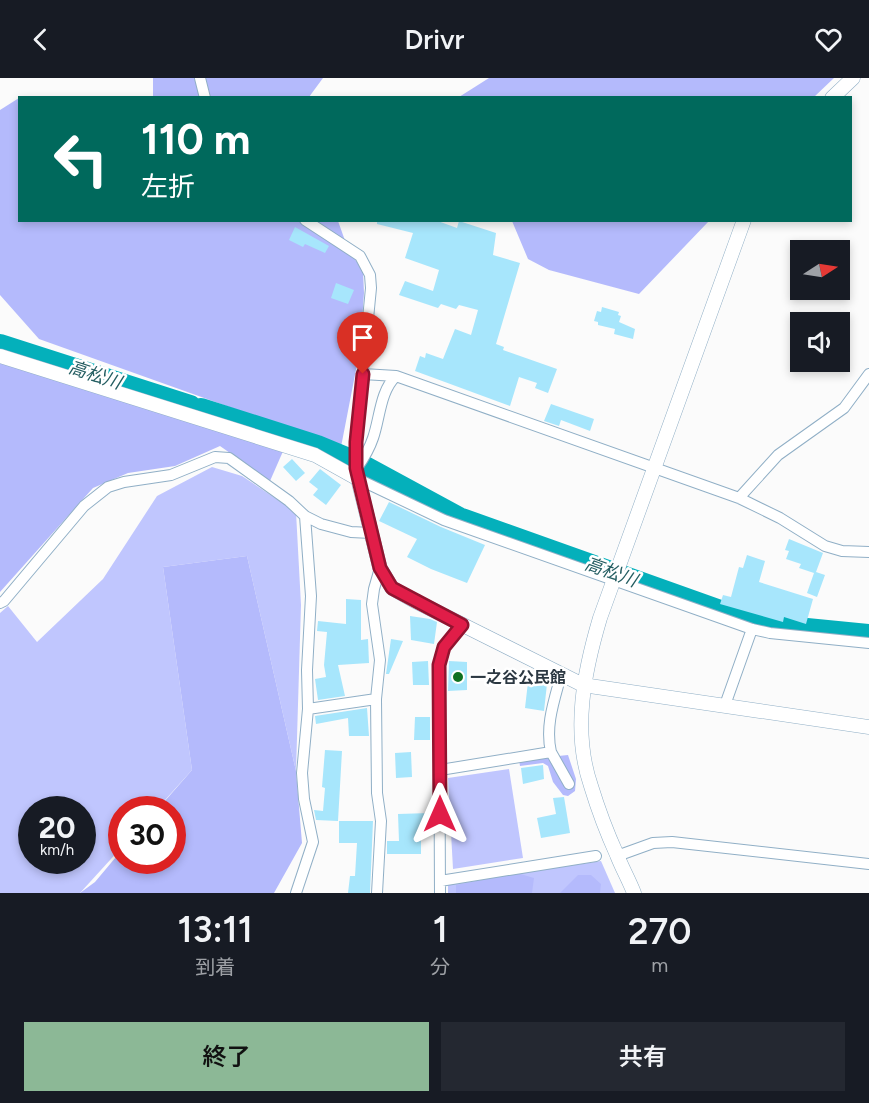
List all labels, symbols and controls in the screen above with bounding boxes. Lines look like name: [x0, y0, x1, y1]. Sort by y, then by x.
icon: back: [24, 23, 57, 56]
text: Drivr: [405, 23, 464, 56]
icon: heart: [812, 23, 845, 56]
text: 110 m: [141, 114, 250, 165]
icon: left: [42, 120, 120, 198]
text: 左折: [141, 170, 195, 203]
north arrow: [790, 240, 850, 300]
map controls: [790, 240, 850, 372]
pin: [337, 312, 388, 374]
button: sound: [790, 312, 850, 372]
icon: arrive: [346, 321, 379, 354]
water label: 高松川: [66, 356, 126, 394]
water label: 高松川: [582, 552, 642, 592]
place label: 一之谷公民館: [470, 668, 566, 687]
marker: 一之谷公民館: [451, 670, 465, 684]
position arrow: [408, 782, 472, 846]
speed limit sign: 30: [108, 796, 186, 874]
text: 20: [39, 809, 75, 846]
text: km/h: [40, 841, 74, 859]
text: 13:11: [178, 908, 253, 951]
text: 1: [433, 908, 448, 951]
text: 270: [628, 910, 691, 953]
text: m: [651, 953, 668, 977]
text: 到着: [195, 955, 235, 979]
text: 分: [430, 955, 450, 979]
button: 終了: [24, 1022, 429, 1091]
button: 共有: [441, 1022, 845, 1091]

